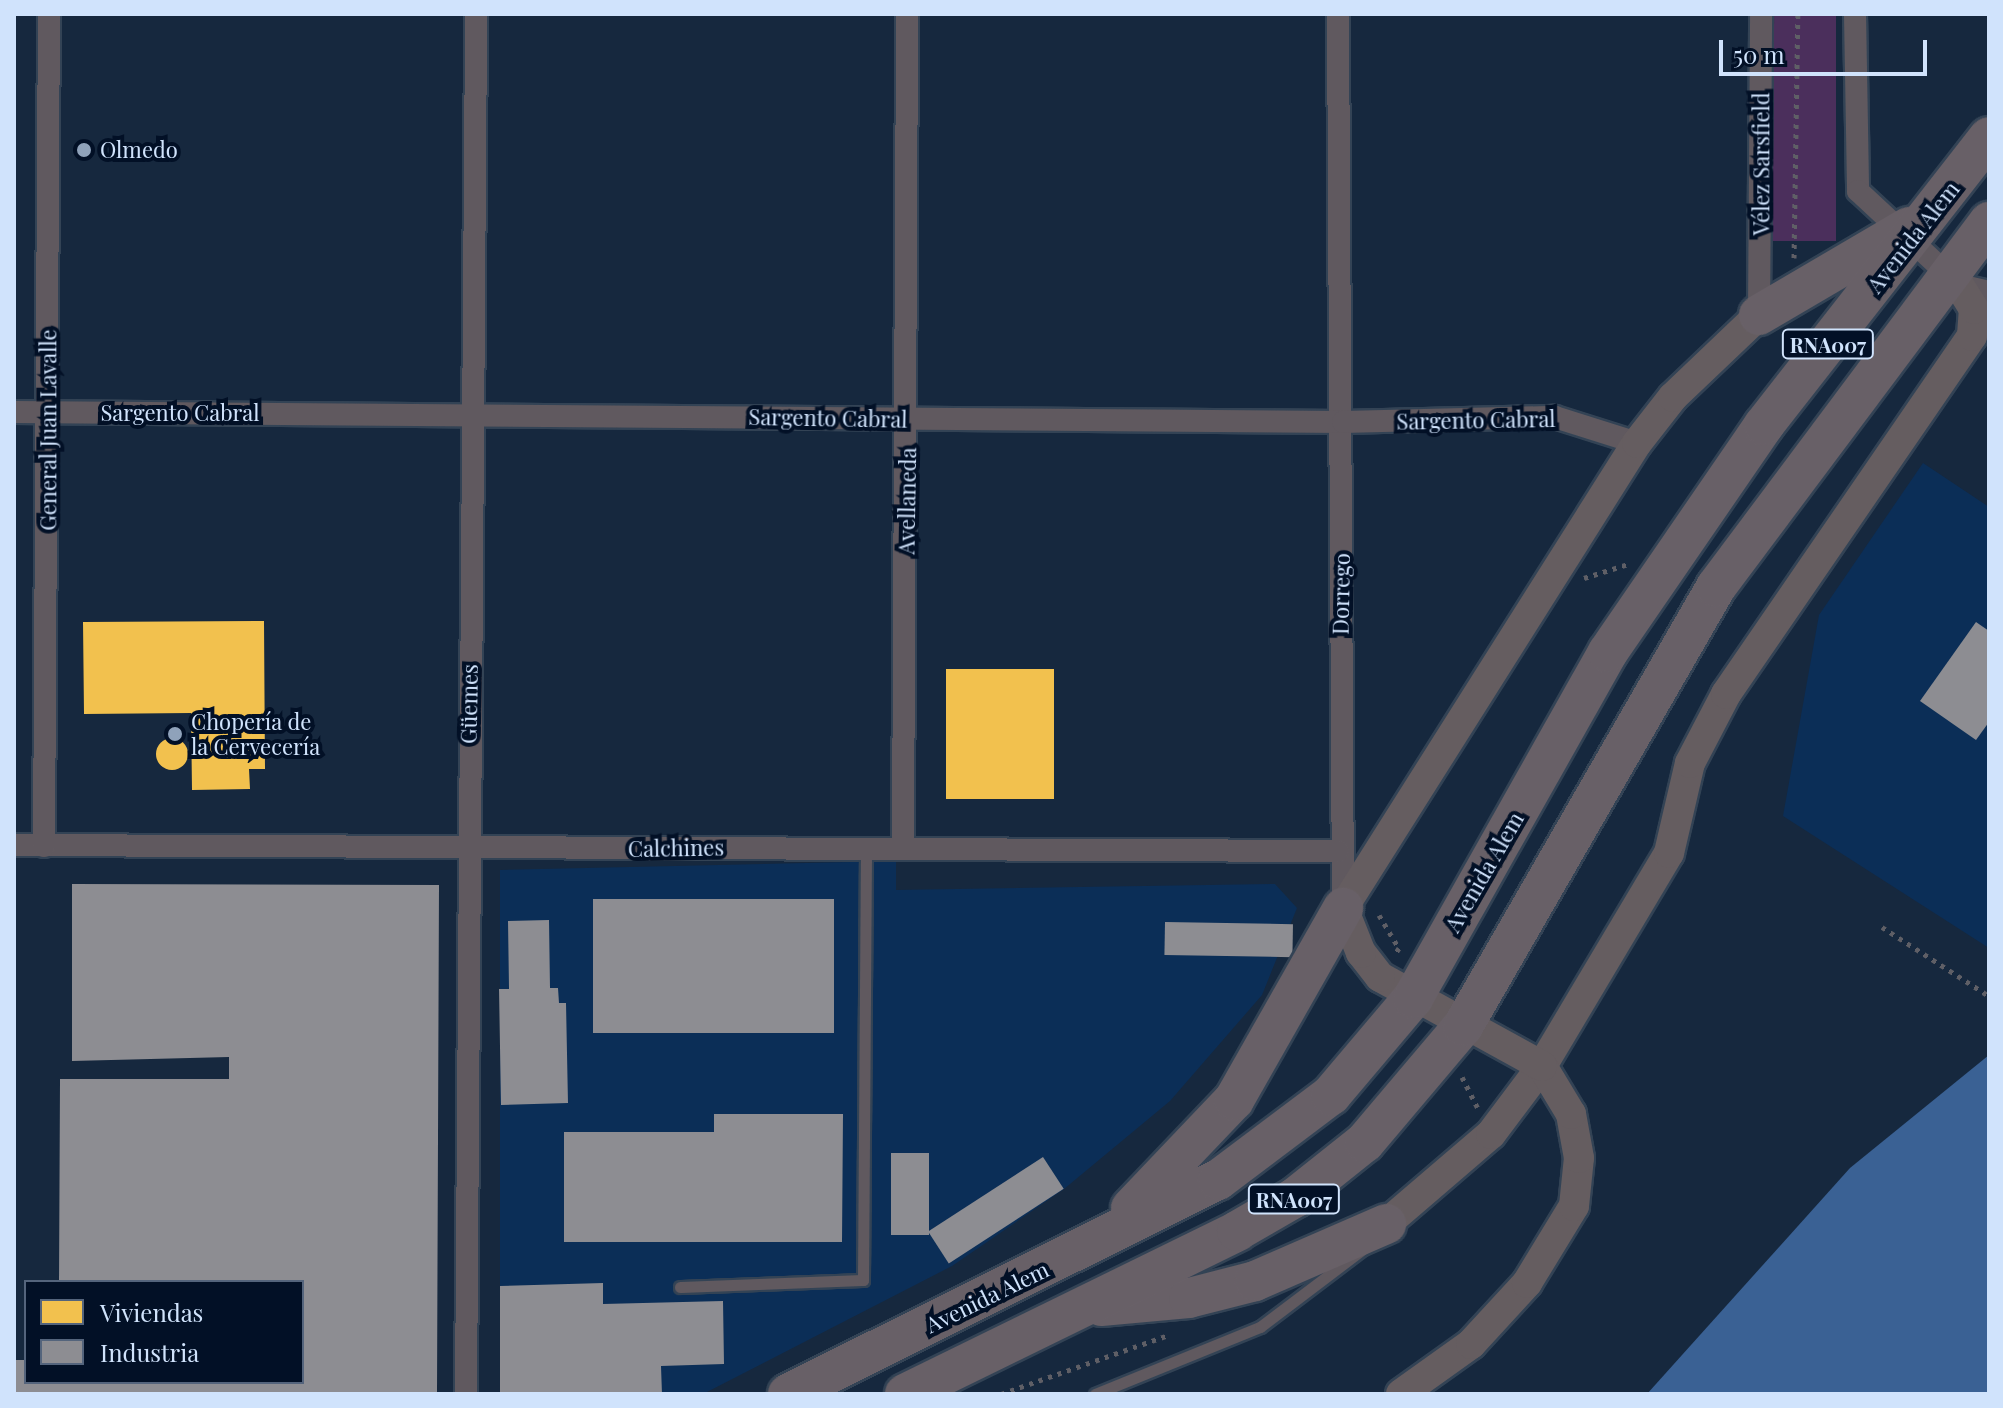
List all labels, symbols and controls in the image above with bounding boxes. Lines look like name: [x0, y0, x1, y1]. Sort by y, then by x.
scale bar: [1723, 24, 1931, 74]
text: 50 m: [1733, 38, 1785, 70]
street label: Vélez Sarsfield: [1748, 93, 1774, 235]
place label: Olmedo: [100, 137, 178, 163]
marker: Olmedo: [75, 141, 93, 159]
street label: Avenida Alem: [1861, 176, 1965, 298]
road number: RNA007: [1780, 328, 1876, 360]
street label: General Juan Lavalle: [35, 329, 61, 531]
street label: Sargento Cabral: [100, 400, 260, 426]
street label: Sargento Cabral: [748, 403, 908, 433]
street label: Sargento Cabral: [1396, 405, 1556, 435]
street label: Avellaneda: [893, 447, 921, 555]
street label: Dorrego: [1327, 553, 1355, 635]
street label: Güemes: [455, 664, 483, 744]
place label: Chopería de la Cervecería: [191, 708, 320, 760]
marker: Chopería de la Cervecería: [166, 725, 184, 743]
street label: Avenida Alem: [1439, 807, 1529, 937]
street label: Calchines: [628, 834, 724, 862]
road number: RNA007: [1246, 1183, 1342, 1215]
street label: Avenida Alem: [921, 1256, 1053, 1338]
legend: [24, 1280, 304, 1384]
text: Viviendas: [100, 1296, 203, 1328]
text: Industria: [100, 1336, 199, 1368]

